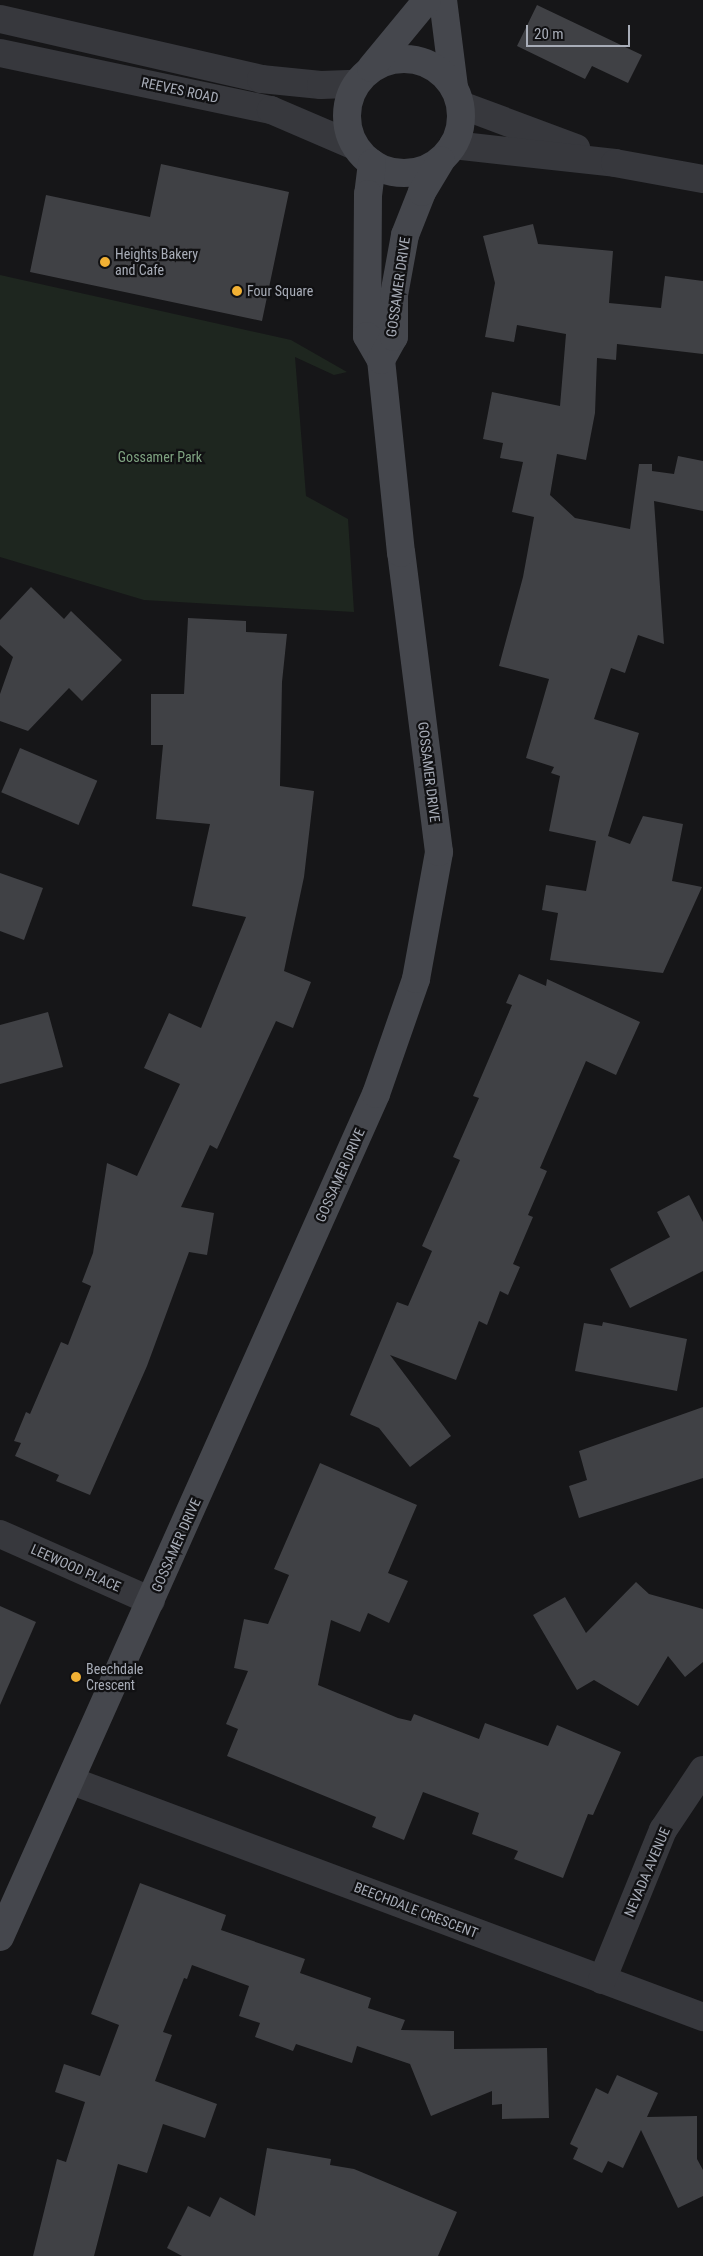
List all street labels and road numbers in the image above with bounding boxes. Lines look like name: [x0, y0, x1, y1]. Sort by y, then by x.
street label: REEVES ROAD: [140, 74, 220, 106]
street label: GOSSAMER DRIVE: [383, 236, 413, 338]
street label: GOSSAMER DRIVE: [414, 721, 444, 823]
street label: GOSSAMER DRIVE: [312, 1125, 368, 1225]
street label: GOSSAMER DRIVE: [148, 1495, 204, 1595]
street label: LEEWOOD PLACE: [28, 1541, 124, 1595]
street label: NEVADA AVENUE: [621, 1825, 673, 1919]
street label: BEECHDALE CRESCENT: [352, 1879, 480, 1941]

